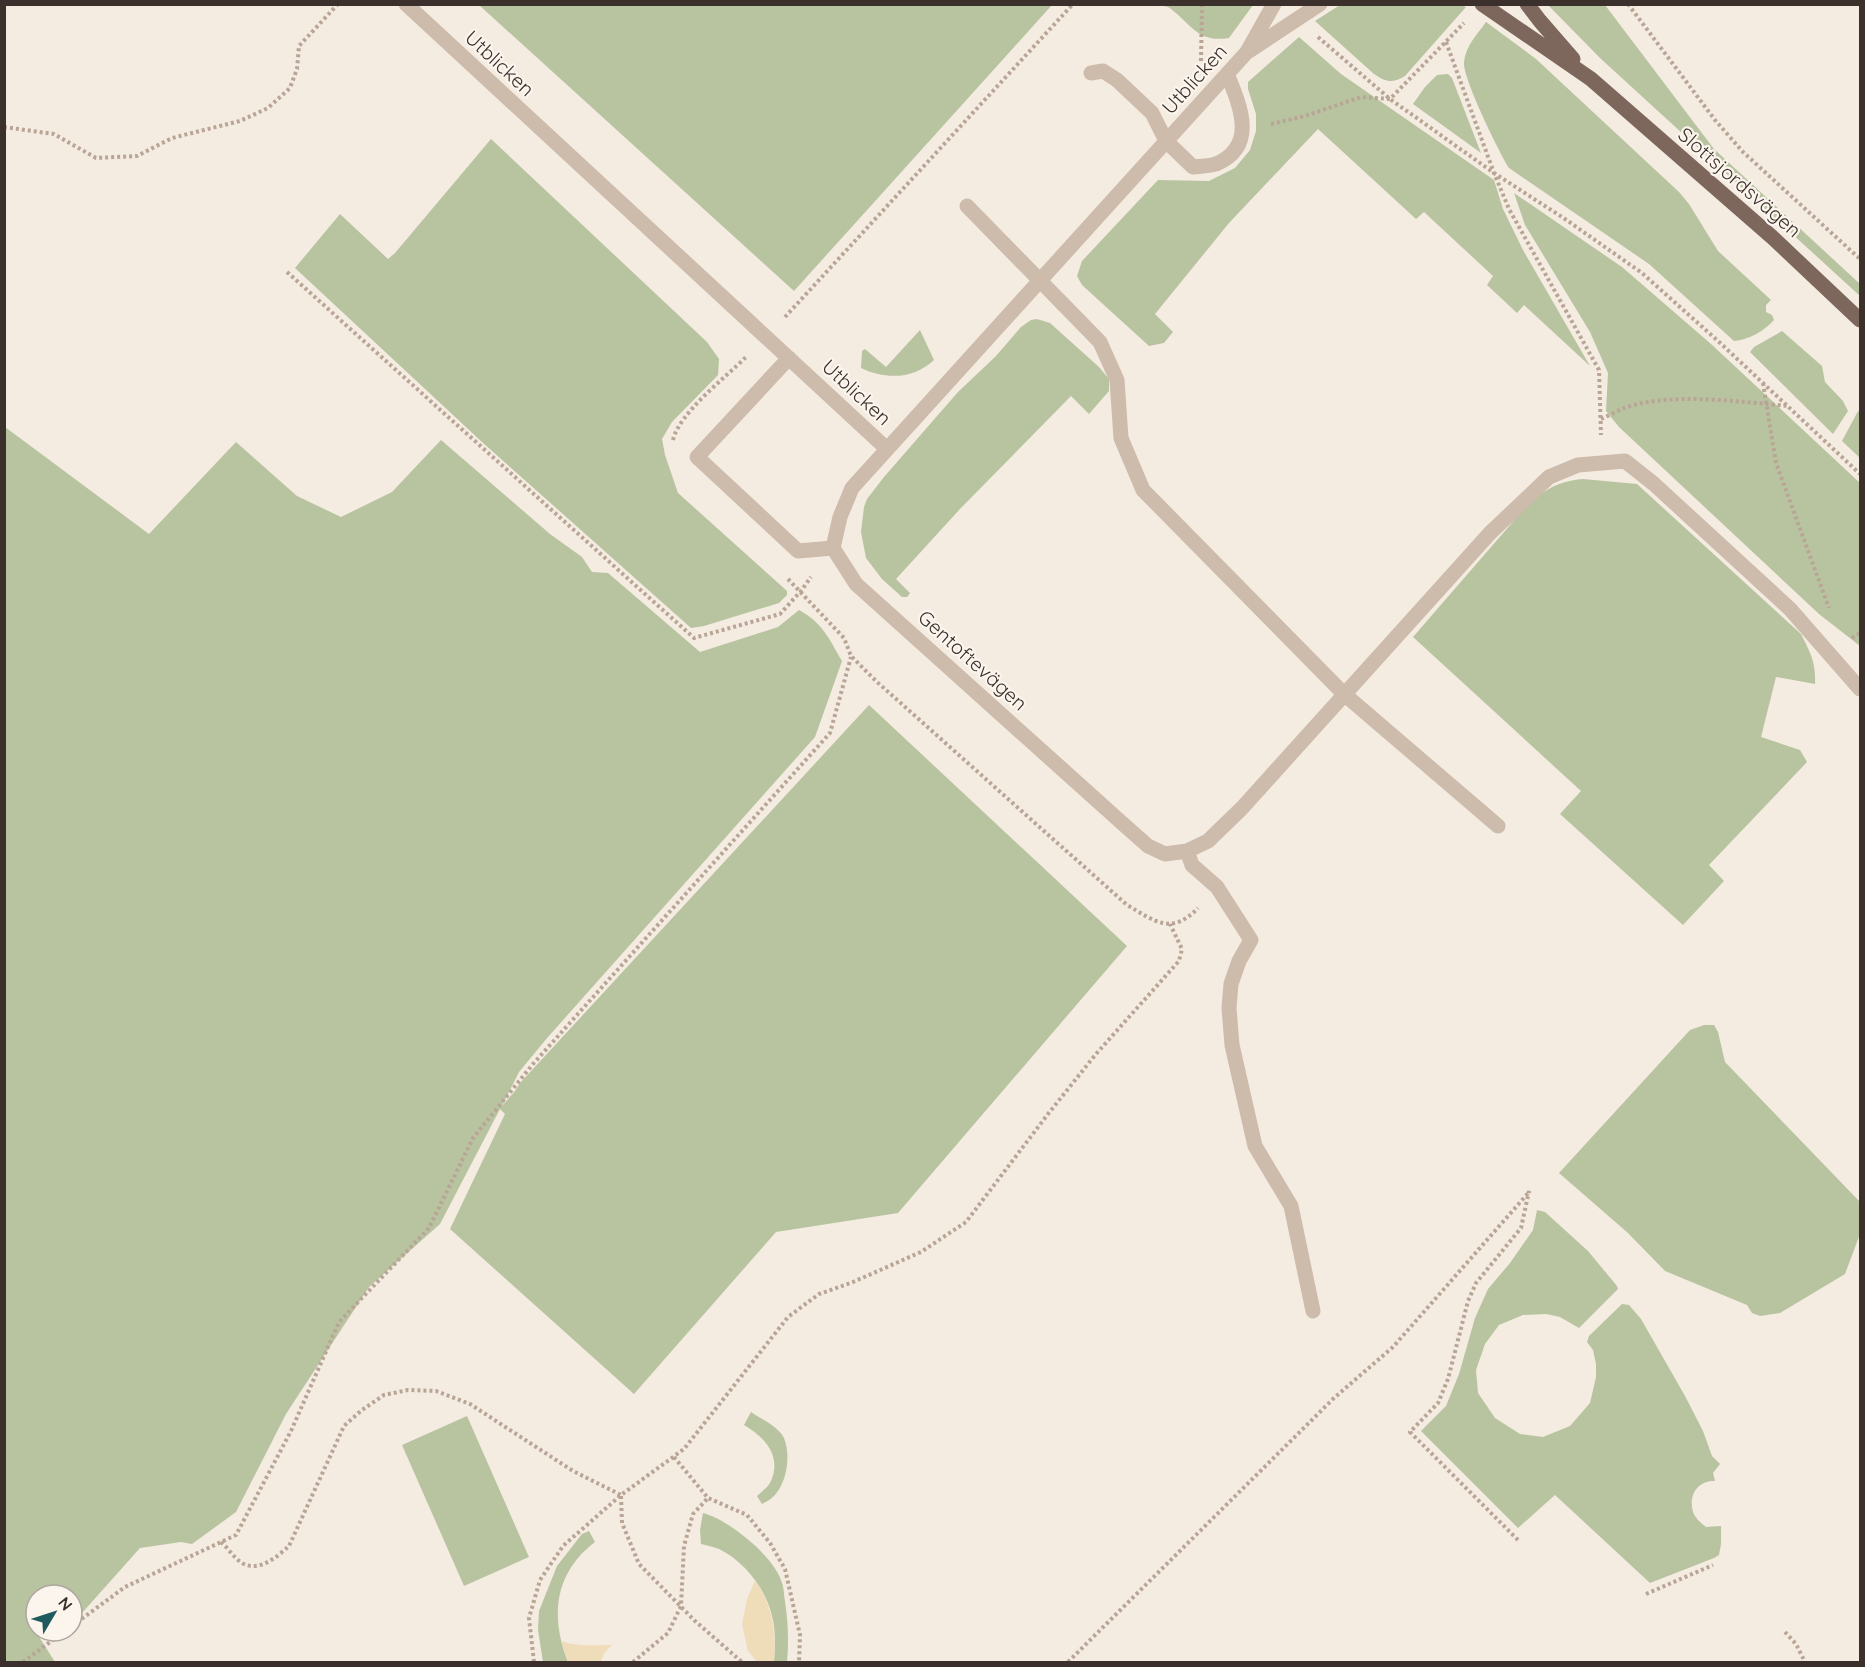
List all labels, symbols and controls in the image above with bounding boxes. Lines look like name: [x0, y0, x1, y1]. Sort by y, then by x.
street label: Utblicken: [460, 25, 540, 101]
street label: Utblicken: [1156, 39, 1232, 119]
street label: Slottsjordsvägen: [1673, 122, 1807, 242]
street label: Utblicken: [817, 354, 897, 430]
street label: Gentoftevägen: [913, 604, 1033, 716]
north arrow: [24, 1583, 84, 1643]
text: N: [54, 1593, 77, 1614]

